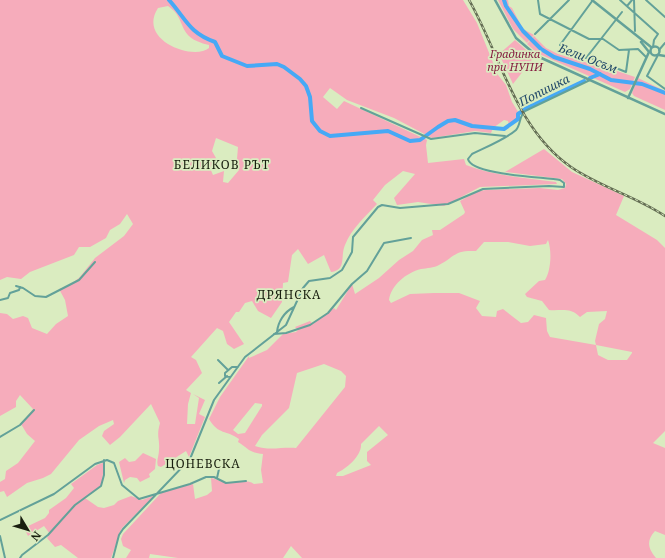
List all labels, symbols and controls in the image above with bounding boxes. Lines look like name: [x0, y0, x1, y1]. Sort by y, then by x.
water label: Бели Осъм: [555, 39, 620, 77]
park label: Градинка при НУПИ: [487, 46, 544, 74]
water label: Попишка: [515, 70, 572, 110]
district label: БЕЛИКОВ РЪТ: [174, 156, 270, 173]
district label: ДРЯНСКА: [257, 286, 321, 303]
district label: ЦОНЕВСКА: [165, 455, 241, 472]
north arrow: [8, 510, 48, 550]
text: N: [27, 528, 45, 545]

